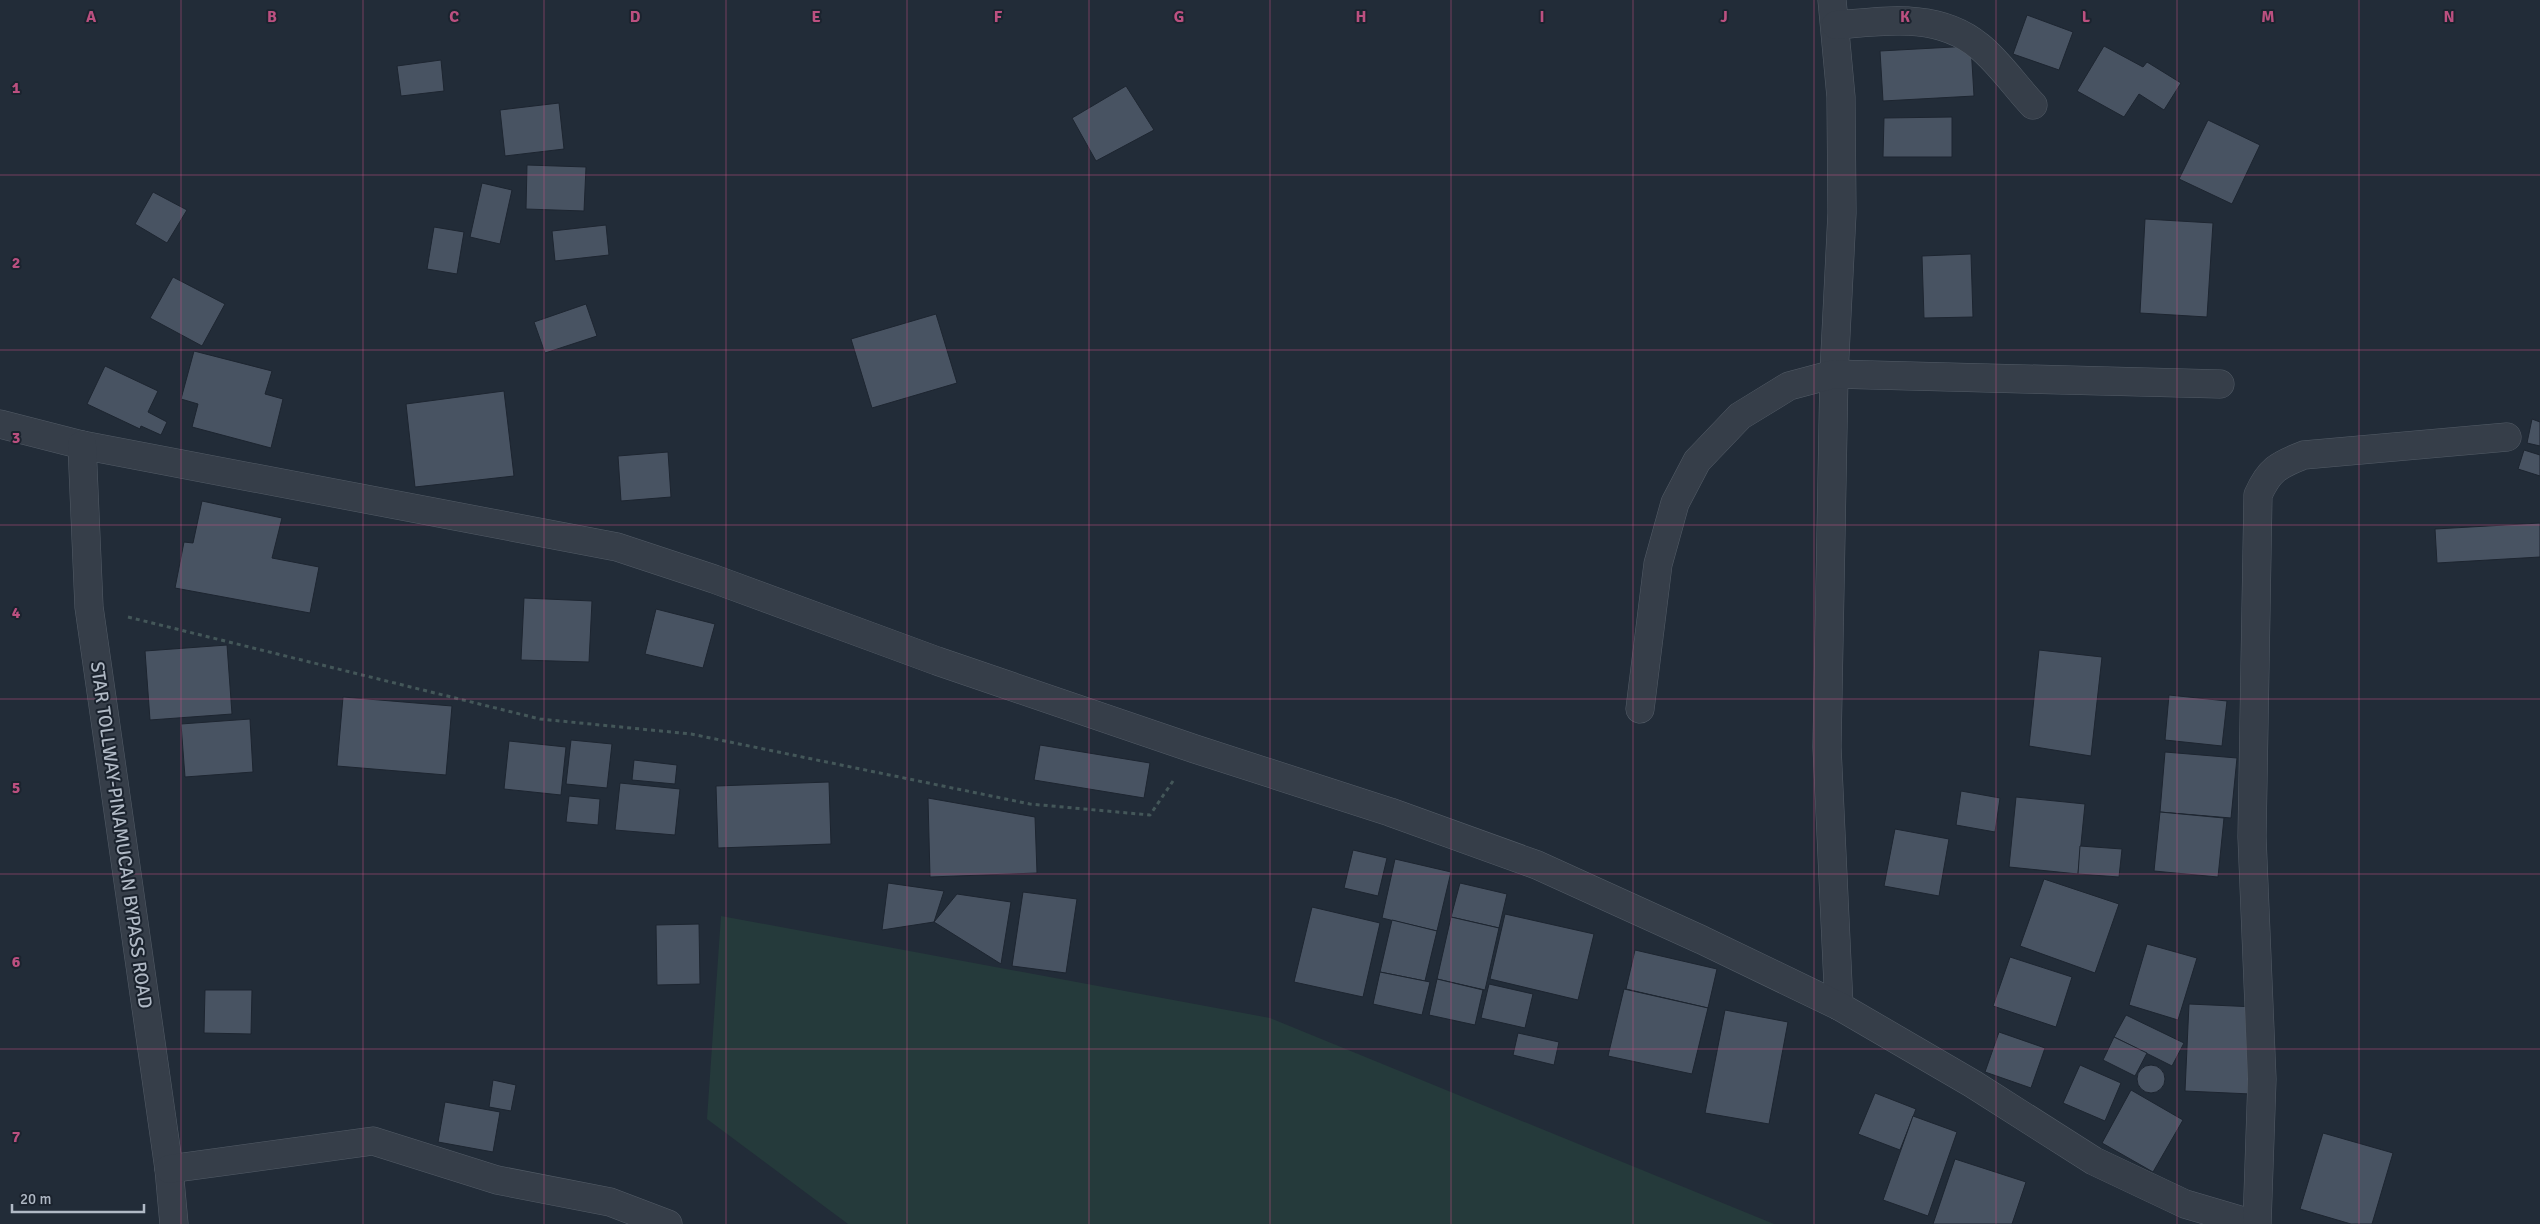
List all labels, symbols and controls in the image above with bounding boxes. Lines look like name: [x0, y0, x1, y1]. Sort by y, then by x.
text: A: [86, 7, 97, 27]
text: B: [267, 7, 277, 27]
text: C: [449, 7, 459, 27]
text: D: [630, 7, 641, 27]
text: E: [811, 7, 821, 27]
text: F: [994, 7, 1003, 27]
text: G: [1174, 7, 1184, 27]
text: H: [1356, 7, 1366, 27]
text: I: [1539, 7, 1545, 27]
text: J: [1720, 7, 1728, 27]
text: K: [1900, 7, 1910, 27]
text: L: [2082, 7, 2091, 27]
text: M: [2261, 7, 2275, 27]
text: N: [2443, 7, 2455, 27]
text: 1: [12, 78, 21, 98]
text: 2: [12, 253, 20, 273]
text: 3: [12, 428, 20, 448]
text: 4: [12, 603, 21, 623]
street label: STAR TOLLWAY-PINAMUCAN BYPASS ROAD: [85, 660, 157, 1010]
text: 5: [12, 778, 20, 798]
text: 6: [12, 952, 21, 972]
text: 7: [12, 1127, 21, 1147]
scale bar: [12, 1182, 145, 1214]
text: 20 m: [20, 1190, 51, 1208]

